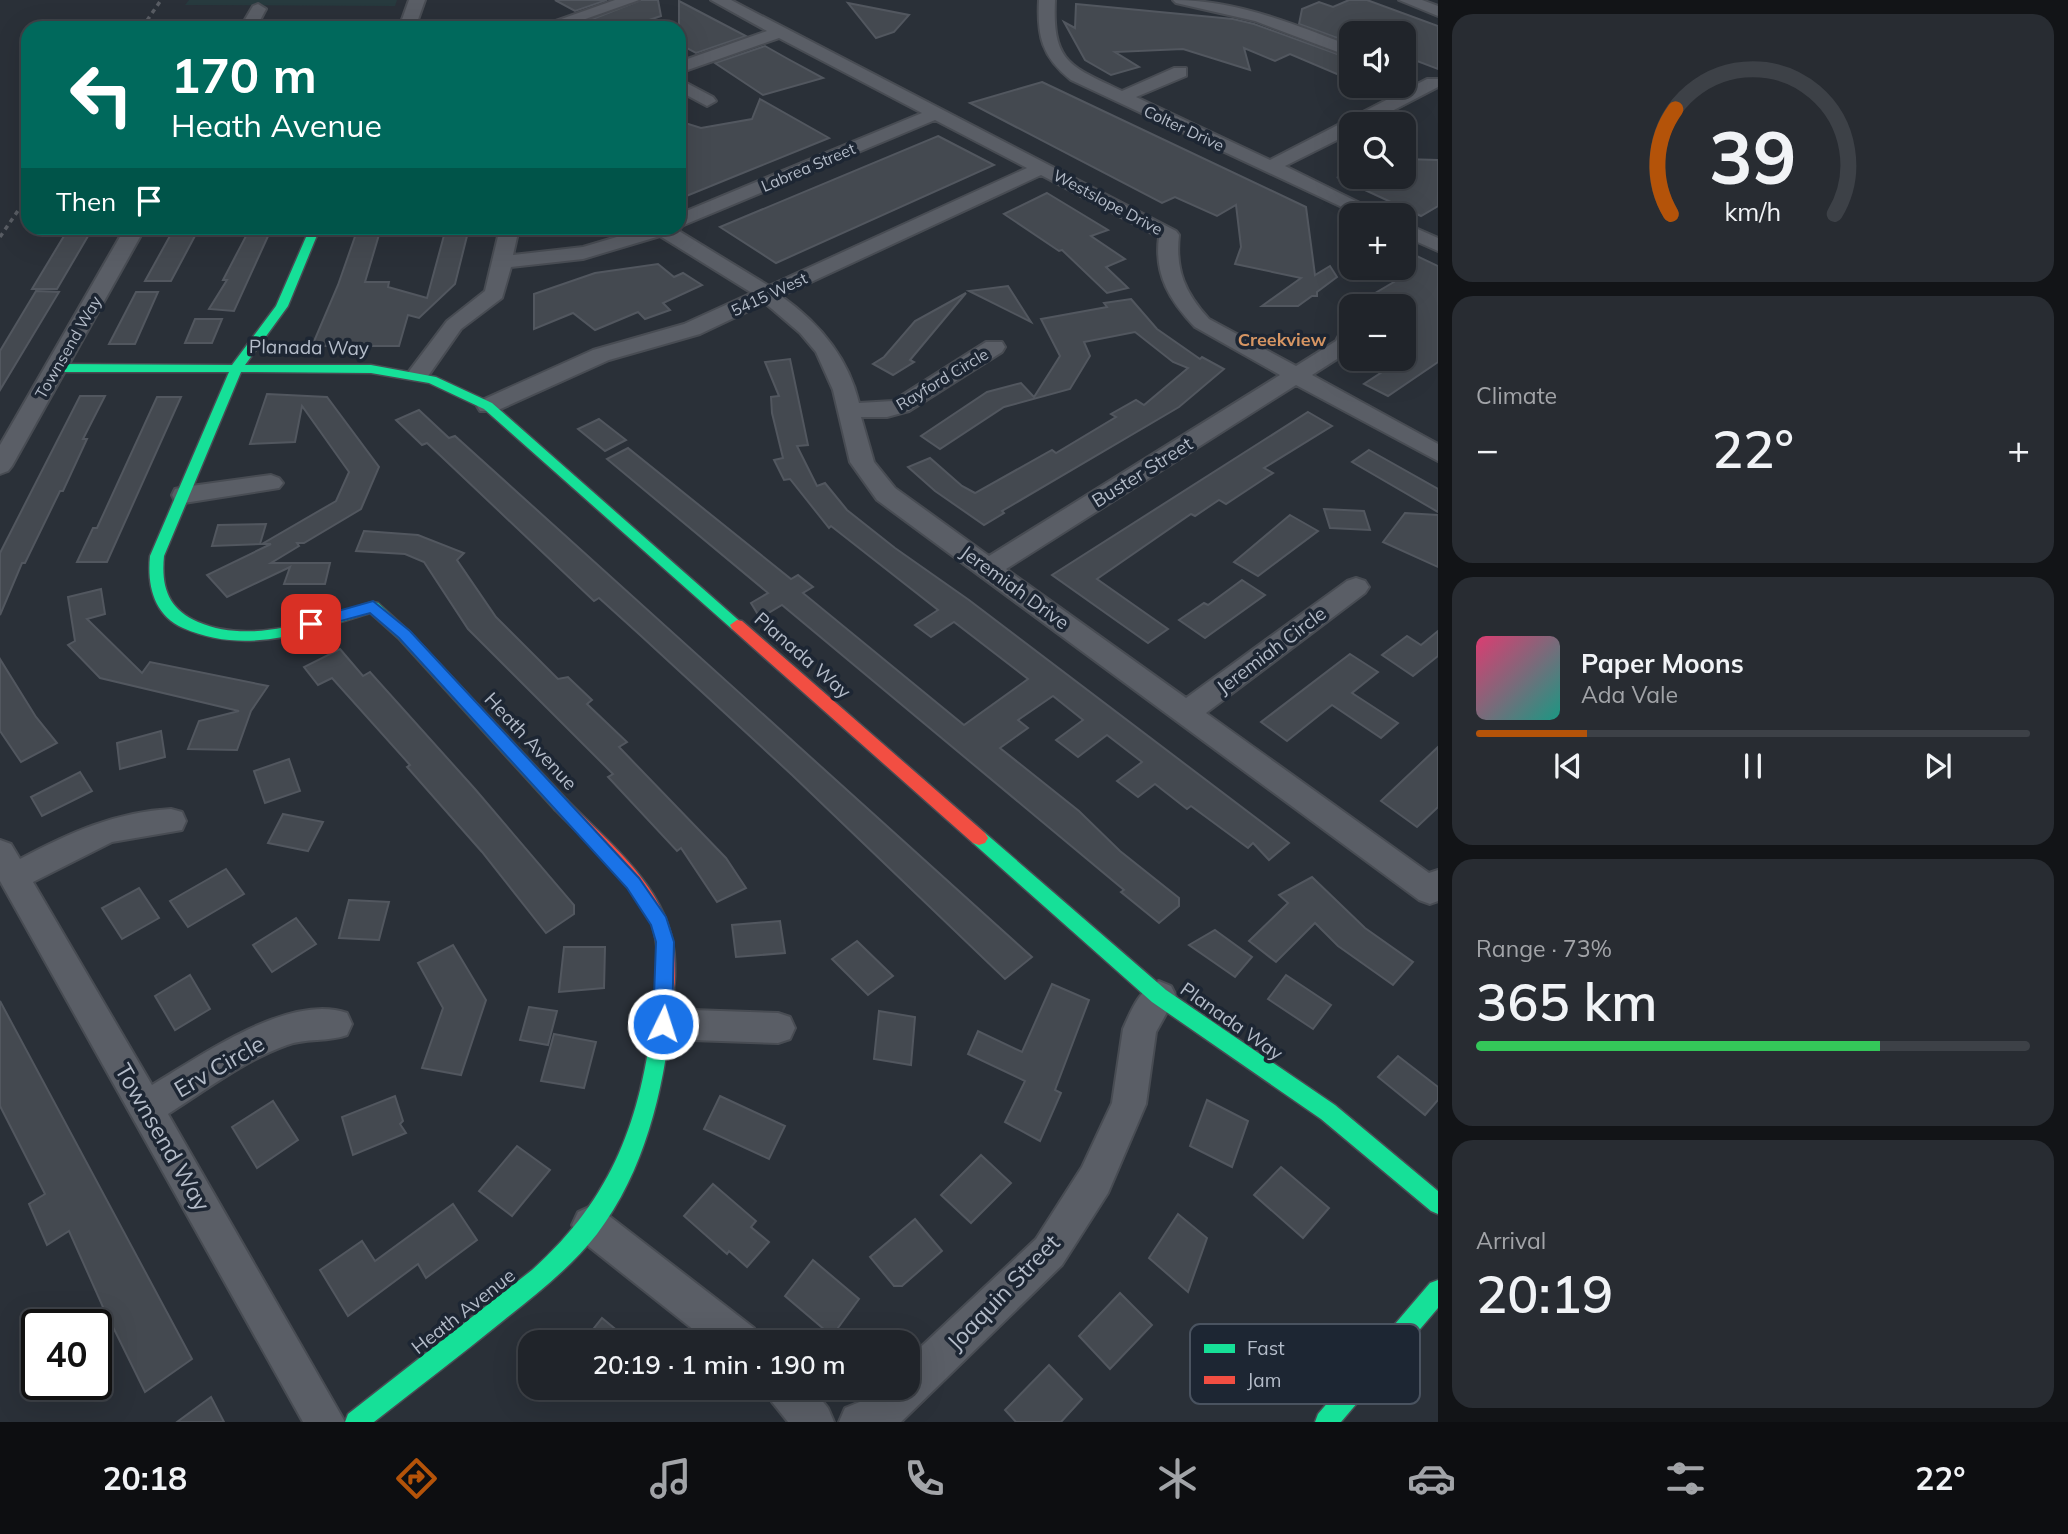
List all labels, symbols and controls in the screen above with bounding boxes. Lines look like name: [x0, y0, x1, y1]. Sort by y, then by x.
map controls: [1339, 21, 1416, 371]
button: sound: [1339, 21, 1416, 98]
text: 170 m: [171, 44, 317, 105]
icon: left: [56, 49, 147, 140]
street label: Colter Drive: [1141, 101, 1227, 155]
text: Heath Avenue: [171, 105, 382, 145]
text: 39: [1709, 111, 1797, 202]
button: search: [1339, 112, 1416, 189]
street label: Labrea Street: [758, 138, 858, 196]
street label: Westslope Drive: [1050, 165, 1166, 239]
icon: arrive: [130, 182, 168, 220]
text: Then: [56, 185, 116, 218]
text: km/h: [1725, 196, 1781, 227]
button: +: [1339, 203, 1416, 280]
street label: 5415 West: [728, 268, 811, 320]
street label: Townsend Way: [30, 292, 106, 402]
button: −: [1339, 294, 1416, 371]
district label: Creekview: [1238, 328, 1326, 351]
street label: Planada Way: [249, 334, 369, 360]
street label: Rayford Circle: [892, 344, 992, 414]
text: Climate: [1476, 381, 1557, 410]
text: 22°: [1712, 416, 1794, 481]
text: −: [1476, 425, 1499, 473]
text: +: [2007, 425, 2030, 473]
street label: Buster Street: [1087, 431, 1197, 513]
street label: Jeremiah Drive: [956, 540, 1074, 634]
pin: [281, 594, 341, 654]
street label: Jeremiah Circle: [1211, 601, 1331, 699]
icon: arrive: [292, 605, 330, 643]
street label: Planada Way: [750, 607, 856, 703]
text: Paper Moons: [1581, 647, 1744, 680]
text: Ada Vale: [1581, 680, 1678, 709]
street label: Heath Avenue: [480, 687, 582, 795]
icon: previous: [1549, 747, 1587, 785]
icon: pause: [1734, 747, 1772, 785]
icon: next: [1919, 747, 1957, 785]
text: Range · 73%: [1476, 934, 1612, 963]
text: 365 km: [1476, 969, 1657, 1034]
street label: Planada Way: [1176, 977, 1288, 1065]
position arrow: [626, 987, 700, 1061]
street label: Erv Circle: [169, 1029, 269, 1103]
street label: Townsend Way: [109, 1058, 217, 1216]
text: Arrival: [1476, 1226, 1546, 1255]
street label: Joaquin Street: [940, 1228, 1066, 1356]
text: 20:19: [1476, 1261, 1613, 1326]
street label: Heath Avenue: [406, 1263, 520, 1359]
speed limit sign: 40: [21, 1309, 112, 1400]
legend: [1190, 1324, 1420, 1404]
text: Fast: [1247, 1336, 1285, 1360]
text: 20:19 · 1 min · 190 m: [592, 1348, 846, 1381]
text: Jam: [1247, 1368, 1281, 1392]
icon: directions: [392, 1454, 441, 1503]
icon: music: [646, 1454, 695, 1503]
icon: phone: [900, 1454, 949, 1503]
icon: climate: [1153, 1454, 1202, 1503]
icon: car: [1407, 1454, 1456, 1503]
icon: filters: [1661, 1454, 1710, 1503]
text: 20:18: [102, 1458, 187, 1498]
text: 22°: [1915, 1458, 1965, 1498]

